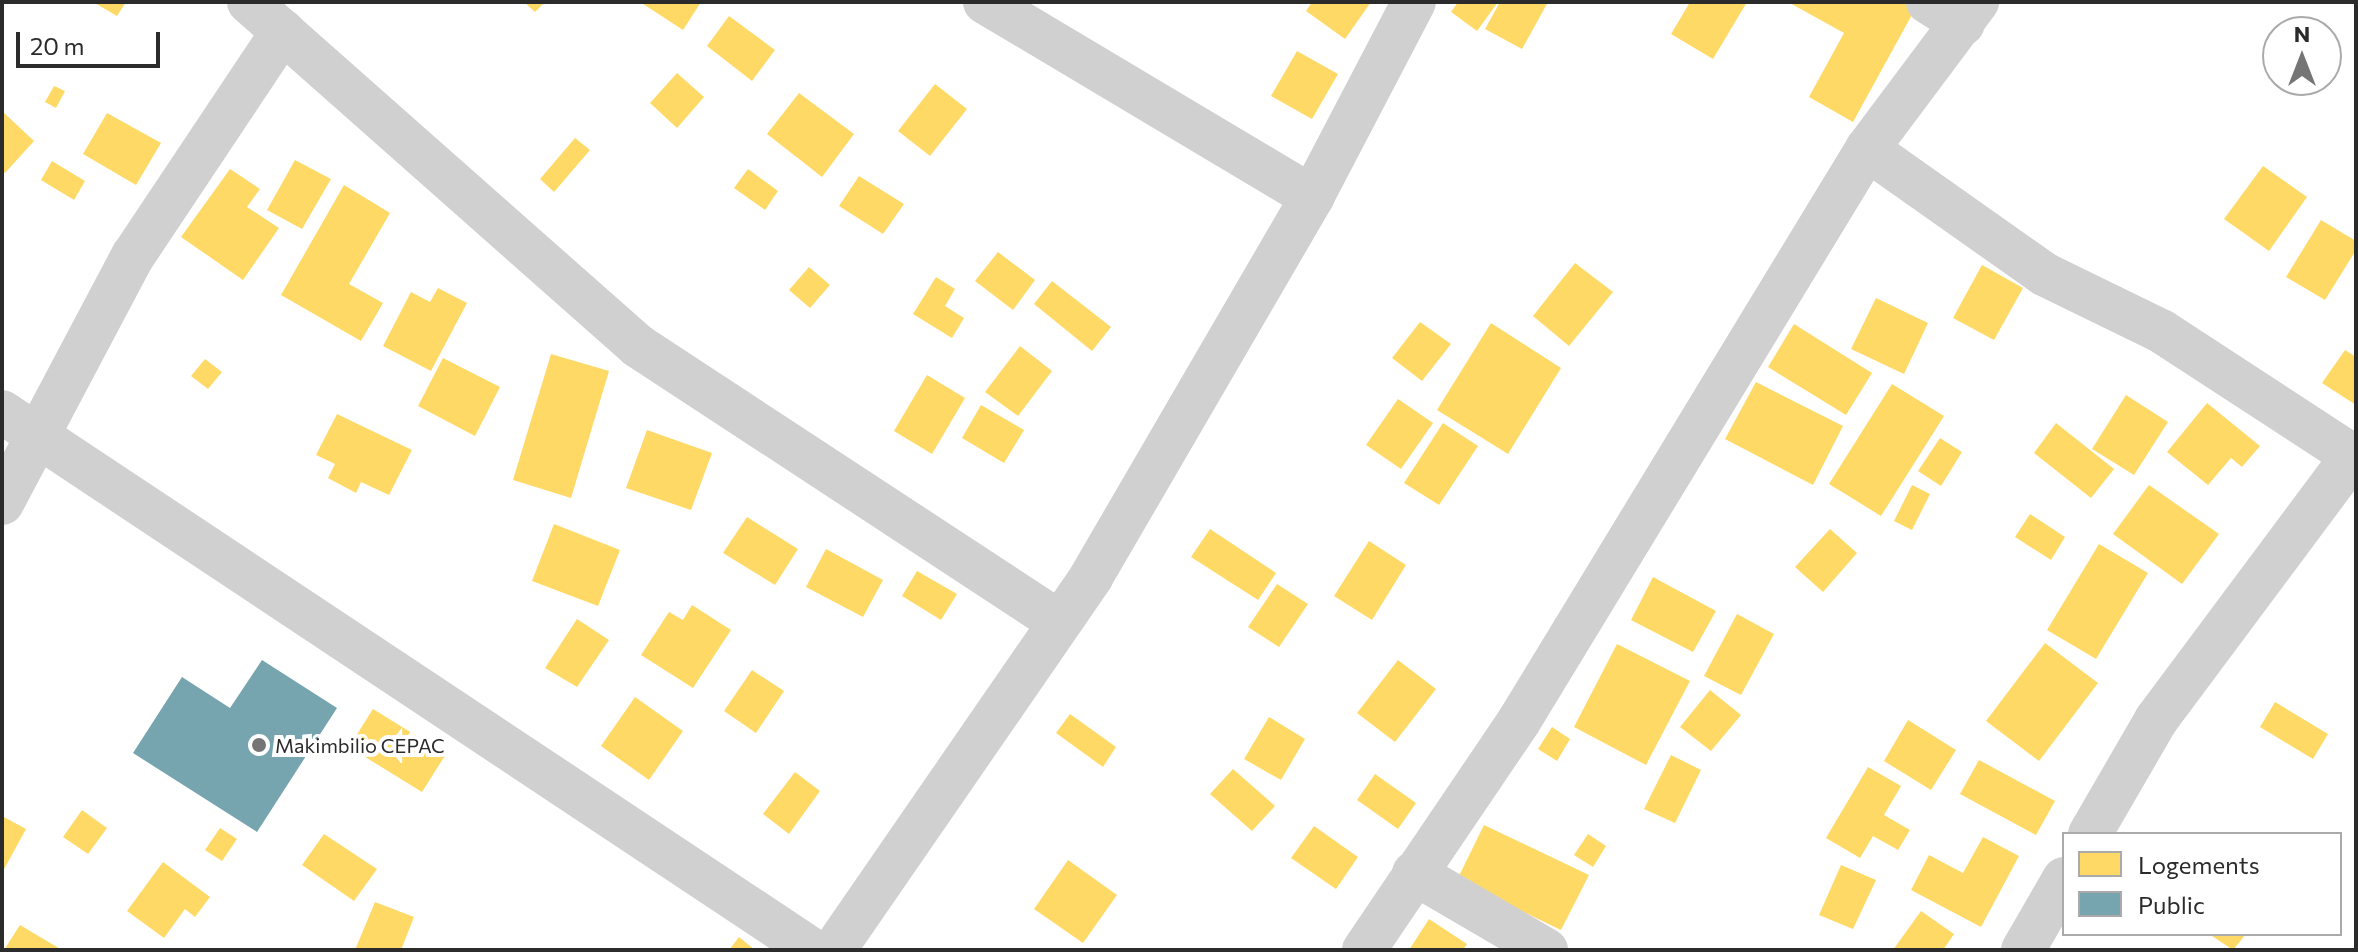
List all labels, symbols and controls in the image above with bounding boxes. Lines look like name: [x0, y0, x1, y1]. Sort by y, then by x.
scale bar: [20, 16, 164, 66]
north arrow: [2262, 16, 2342, 96]
text: N: [2294, 20, 2310, 47]
text: 20 m: [30, 31, 84, 60]
place label: Makimbilio CEPAC: [275, 733, 445, 757]
marker: Makimbilio CEPAC: [250, 736, 268, 754]
legend: [2062, 832, 2342, 936]
text: Logements: [2138, 850, 2260, 879]
text: Public: [2138, 890, 2205, 919]

